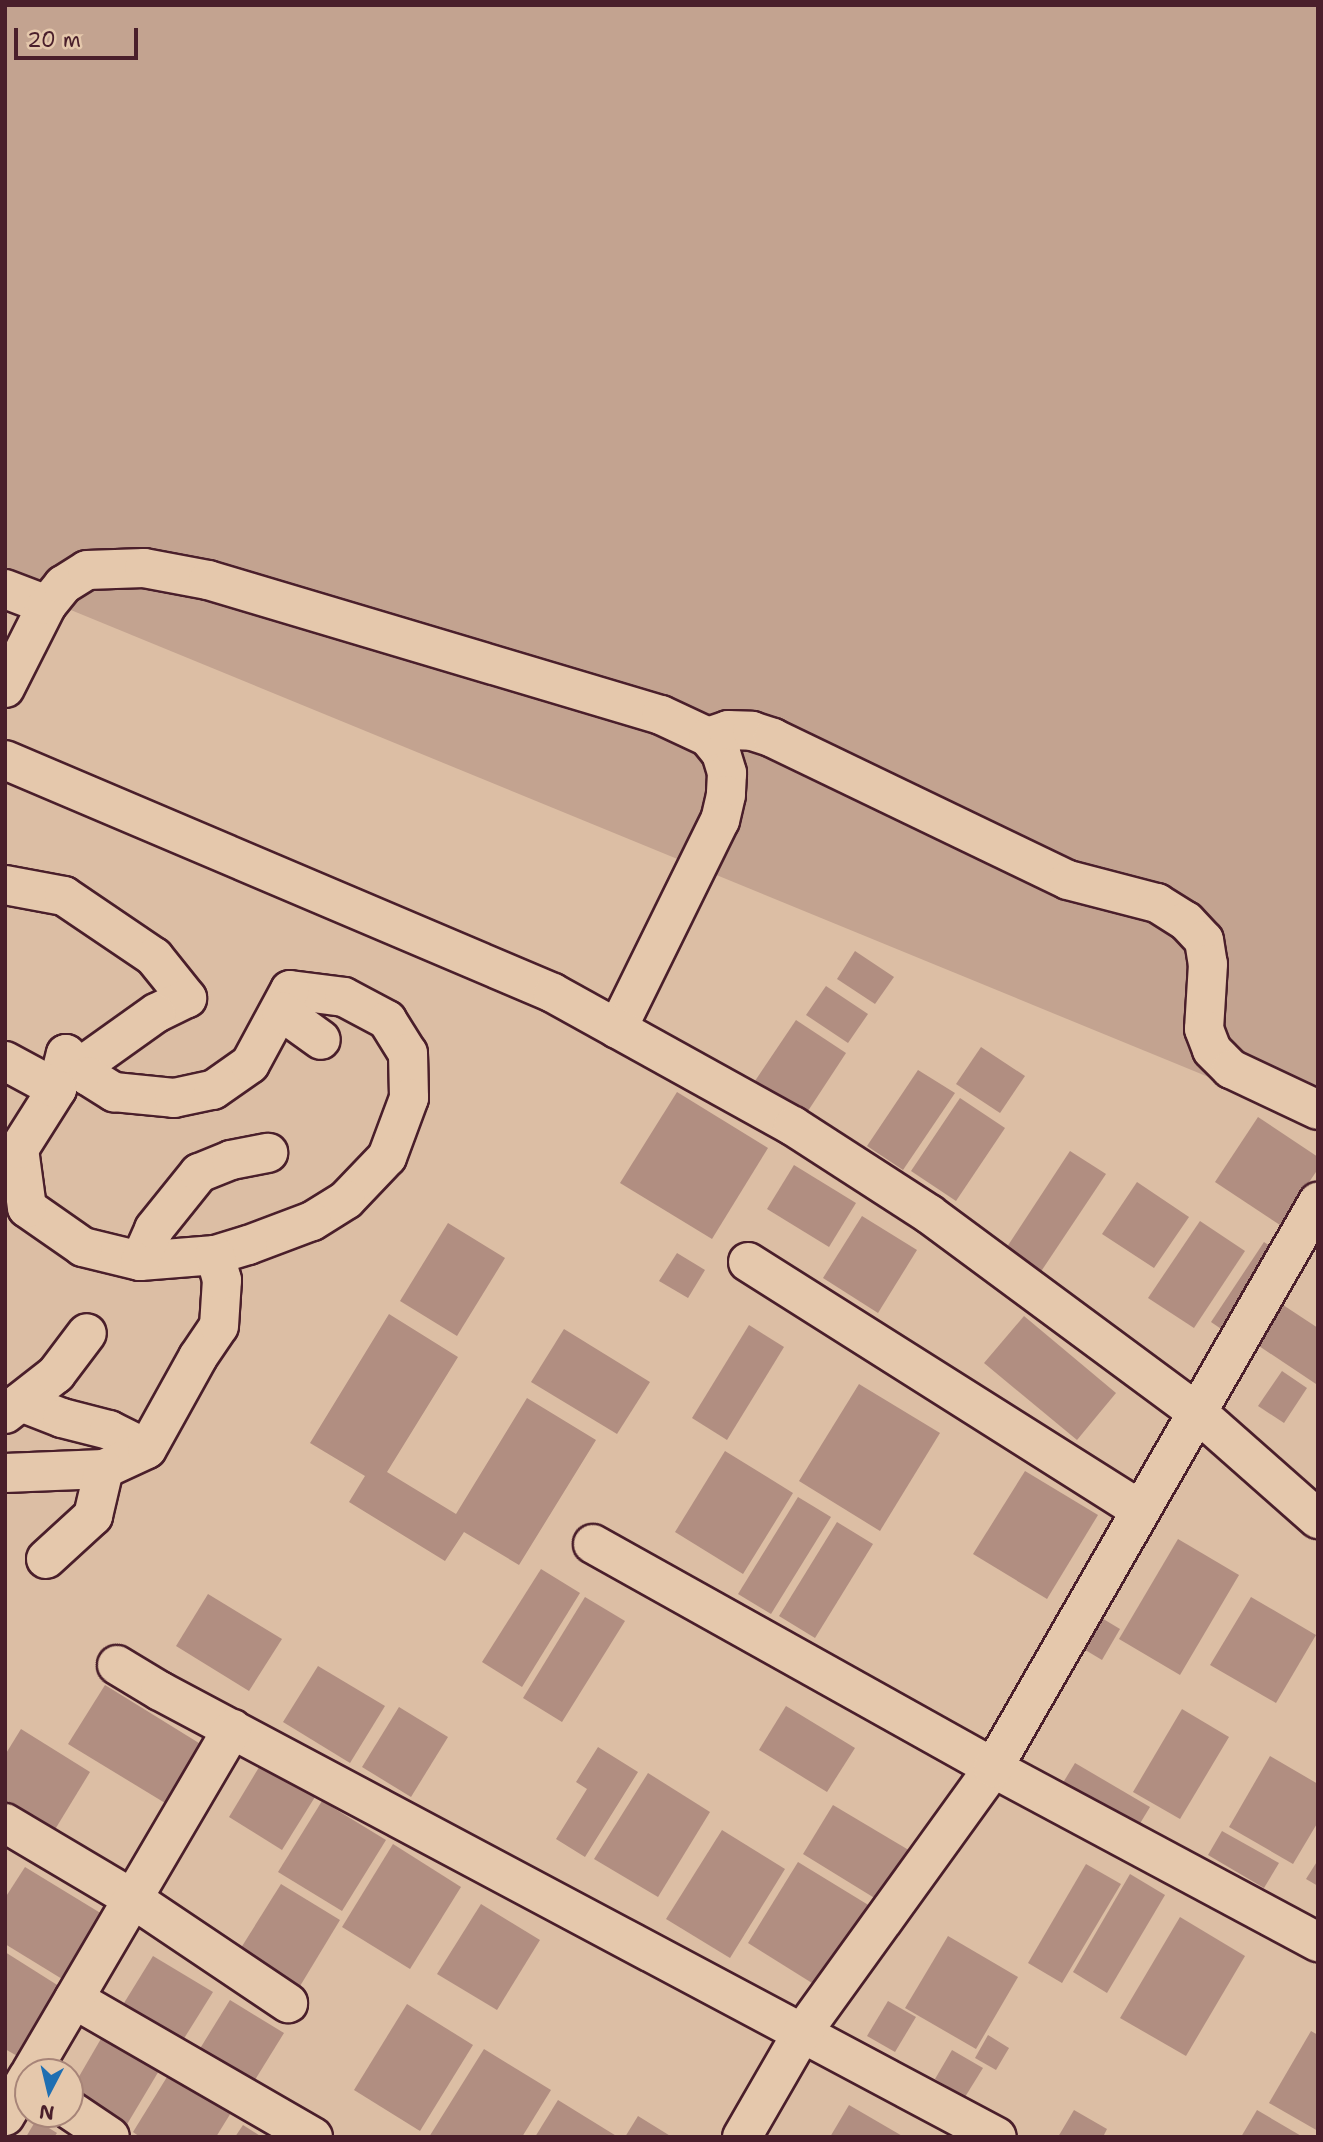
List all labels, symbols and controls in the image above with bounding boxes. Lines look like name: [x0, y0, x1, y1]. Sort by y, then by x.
scale bar: [18, 14, 142, 58]
text: 20 m: [27, 26, 81, 54]
north arrow: [14, 2058, 84, 2128]
text: N: [38, 2099, 56, 2126]

